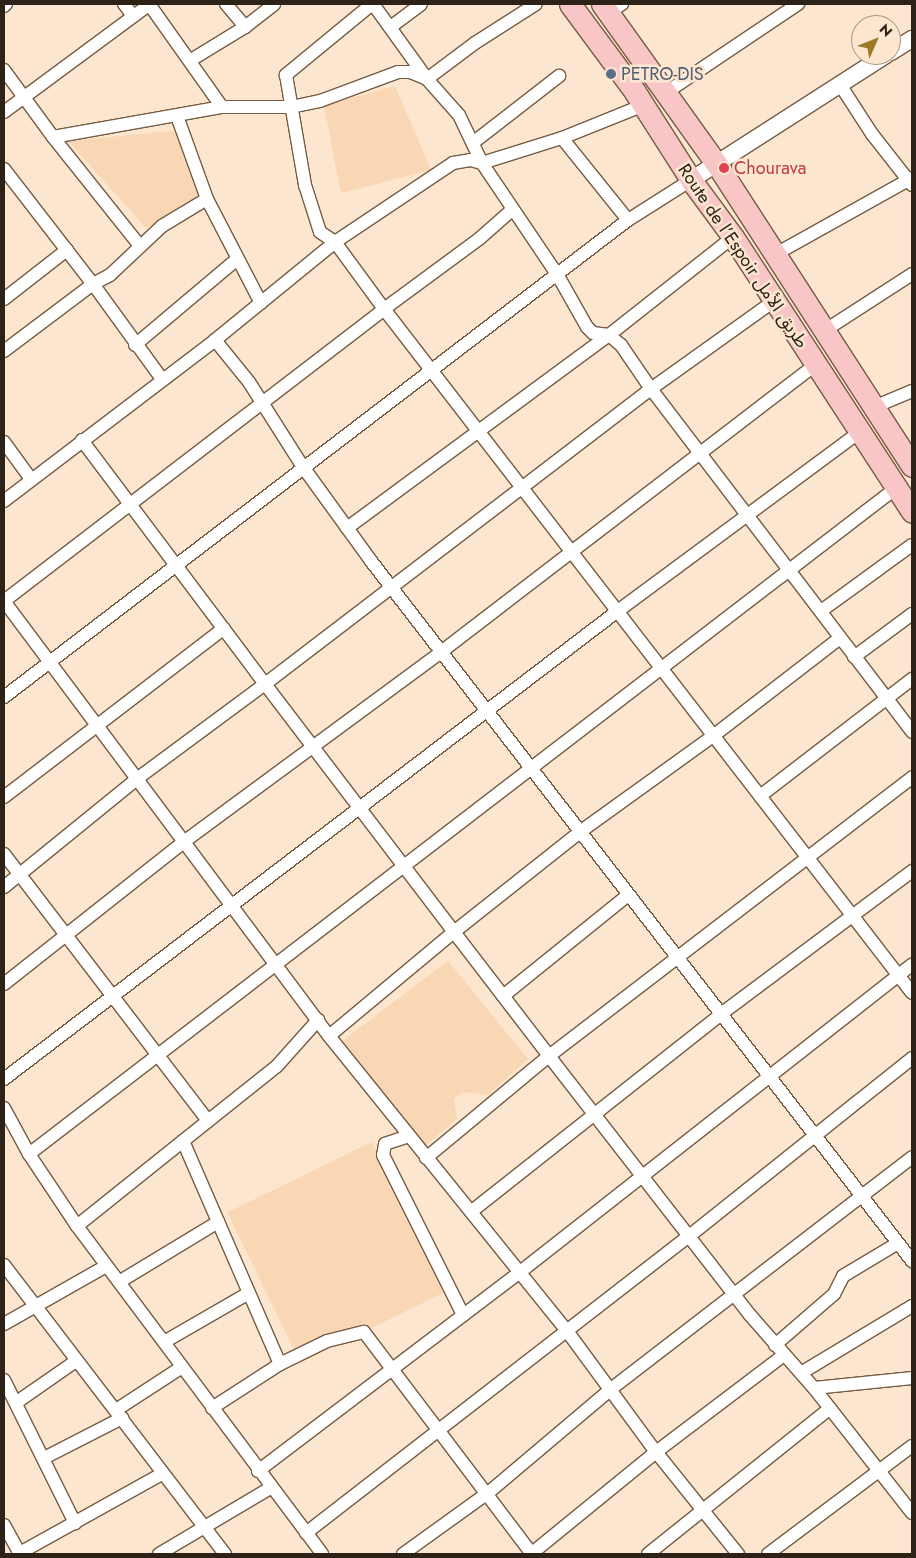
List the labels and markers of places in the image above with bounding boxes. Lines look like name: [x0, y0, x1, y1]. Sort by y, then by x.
place label: PETRO-DIS: [621, 63, 704, 85]
marker: PETRO-DIS: [605, 68, 617, 80]
place label: Chourava: [734, 157, 806, 179]
marker: Chourava: [718, 162, 730, 174]

